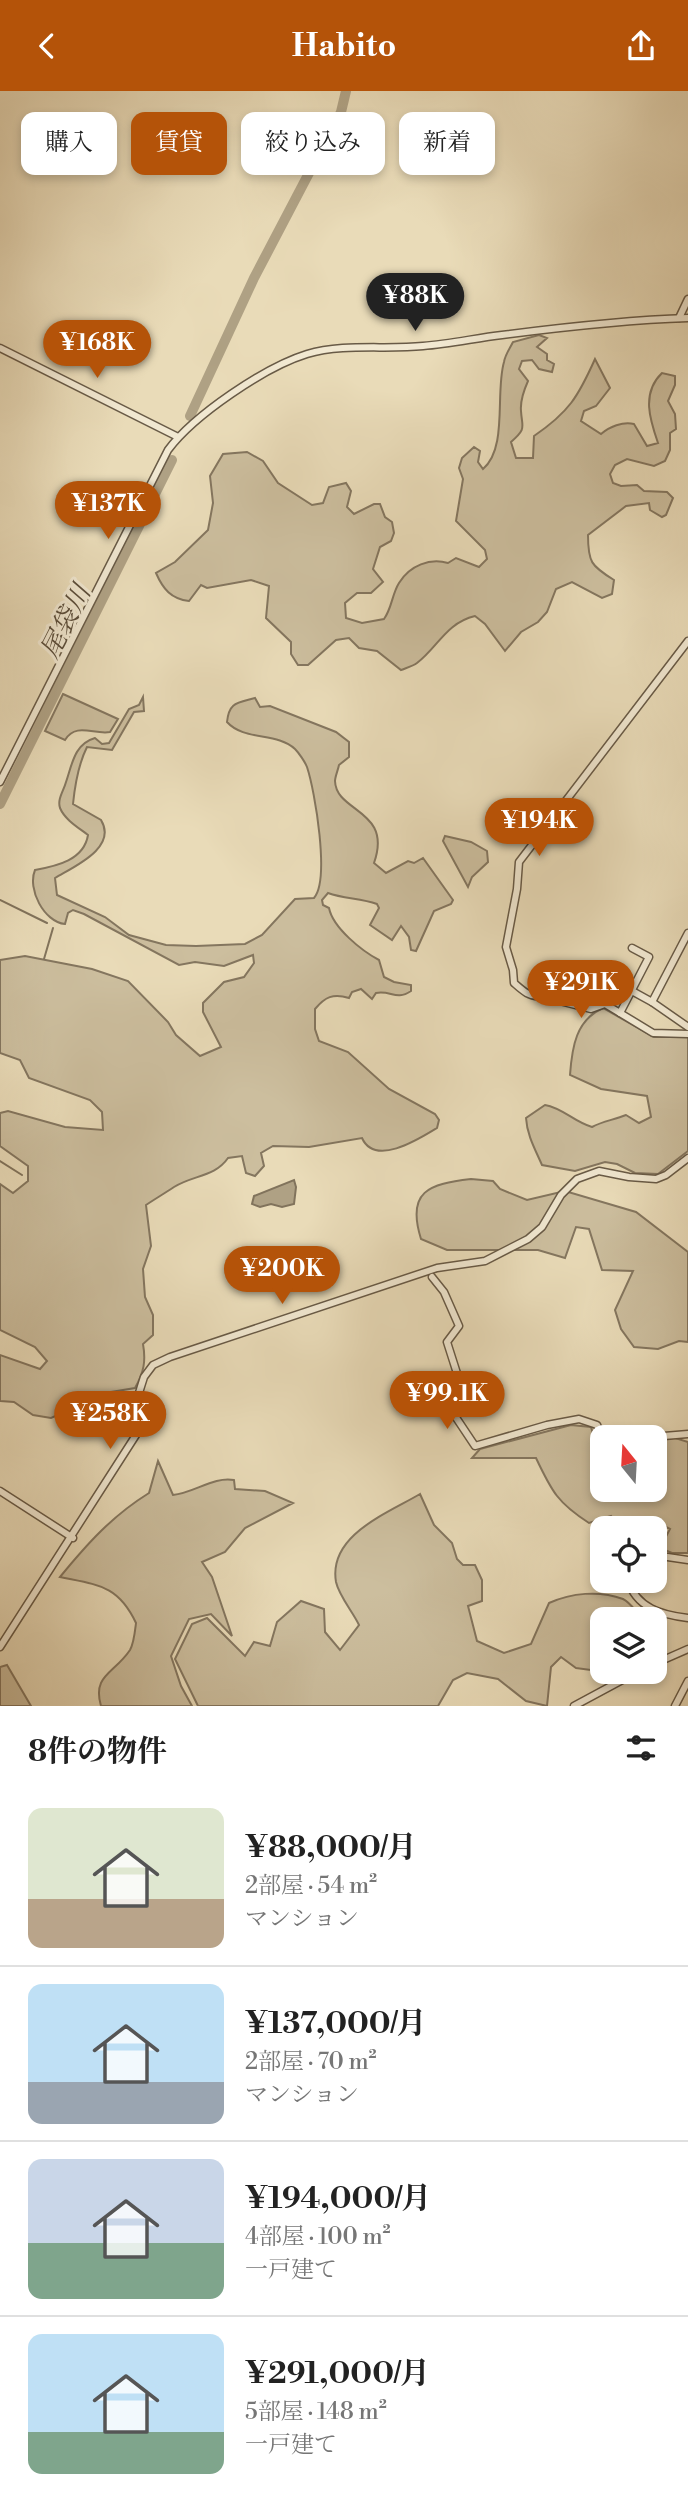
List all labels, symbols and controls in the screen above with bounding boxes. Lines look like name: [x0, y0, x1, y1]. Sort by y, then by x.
text: Habito: [292, 26, 396, 66]
icon: back: [28, 27, 66, 65]
icon: share: [622, 27, 660, 65]
chip: 購入: [21, 112, 117, 175]
chip: 賃貸: [131, 112, 227, 175]
chip: 絞り込み: [241, 112, 385, 175]
chip: 新着: [399, 112, 495, 175]
pin: ¥88K: [374, 273, 456, 333]
text: ¥88K: [382, 282, 448, 310]
pin: ¥168K: [48, 321, 146, 380]
text: ¥168K: [59, 329, 135, 357]
pin: ¥137K: [59, 482, 157, 541]
text: ¥137K: [71, 490, 145, 518]
water label: 尾袋川: [34, 577, 99, 664]
pin: ¥194K: [490, 799, 588, 858]
text: ¥194K: [501, 807, 577, 835]
pin: ¥291K: [532, 961, 630, 1020]
text: ¥291K: [543, 969, 619, 997]
pin: ¥200K: [233, 1247, 331, 1306]
text: ¥200K: [240, 1255, 324, 1283]
pin: ¥99.1K: [390, 1371, 504, 1431]
text: ¥99.1K: [406, 1380, 488, 1408]
pin: ¥258K: [61, 1391, 159, 1451]
text: ¥258K: [70, 1400, 150, 1428]
north arrow: [590, 1425, 667, 1501]
map controls: [590, 1425, 667, 1684]
button: locate: [590, 1516, 667, 1593]
button: layers: [590, 1607, 667, 1684]
icon: filters: [622, 1729, 660, 1767]
text: 8件の物件: [28, 1733, 167, 1771]
text: ¥88,000/月: [245, 1829, 417, 1867]
icon: home: [84, 1836, 168, 1920]
text: 2部屋 · 54 m²: [245, 1872, 377, 1900]
text: マンション: [245, 1905, 359, 1933]
text: ¥137,000/月: [245, 2005, 426, 2043]
icon: home: [84, 2012, 168, 2096]
text: 2部屋 · 70 m²: [245, 2048, 377, 2076]
text: マンション: [245, 2081, 359, 2109]
text: ¥194,000/月: [245, 2180, 431, 2218]
icon: home: [84, 2187, 168, 2271]
text: 4部屋 · 100 m²: [245, 2223, 391, 2251]
text: 一戸建て: [245, 2256, 337, 2284]
text: ¥291,000/月: [245, 2355, 430, 2393]
icon: home: [84, 2362, 168, 2446]
text: 5部屋 · 148 m²: [245, 2398, 387, 2426]
text: 一戸建て: [245, 2431, 337, 2459]

